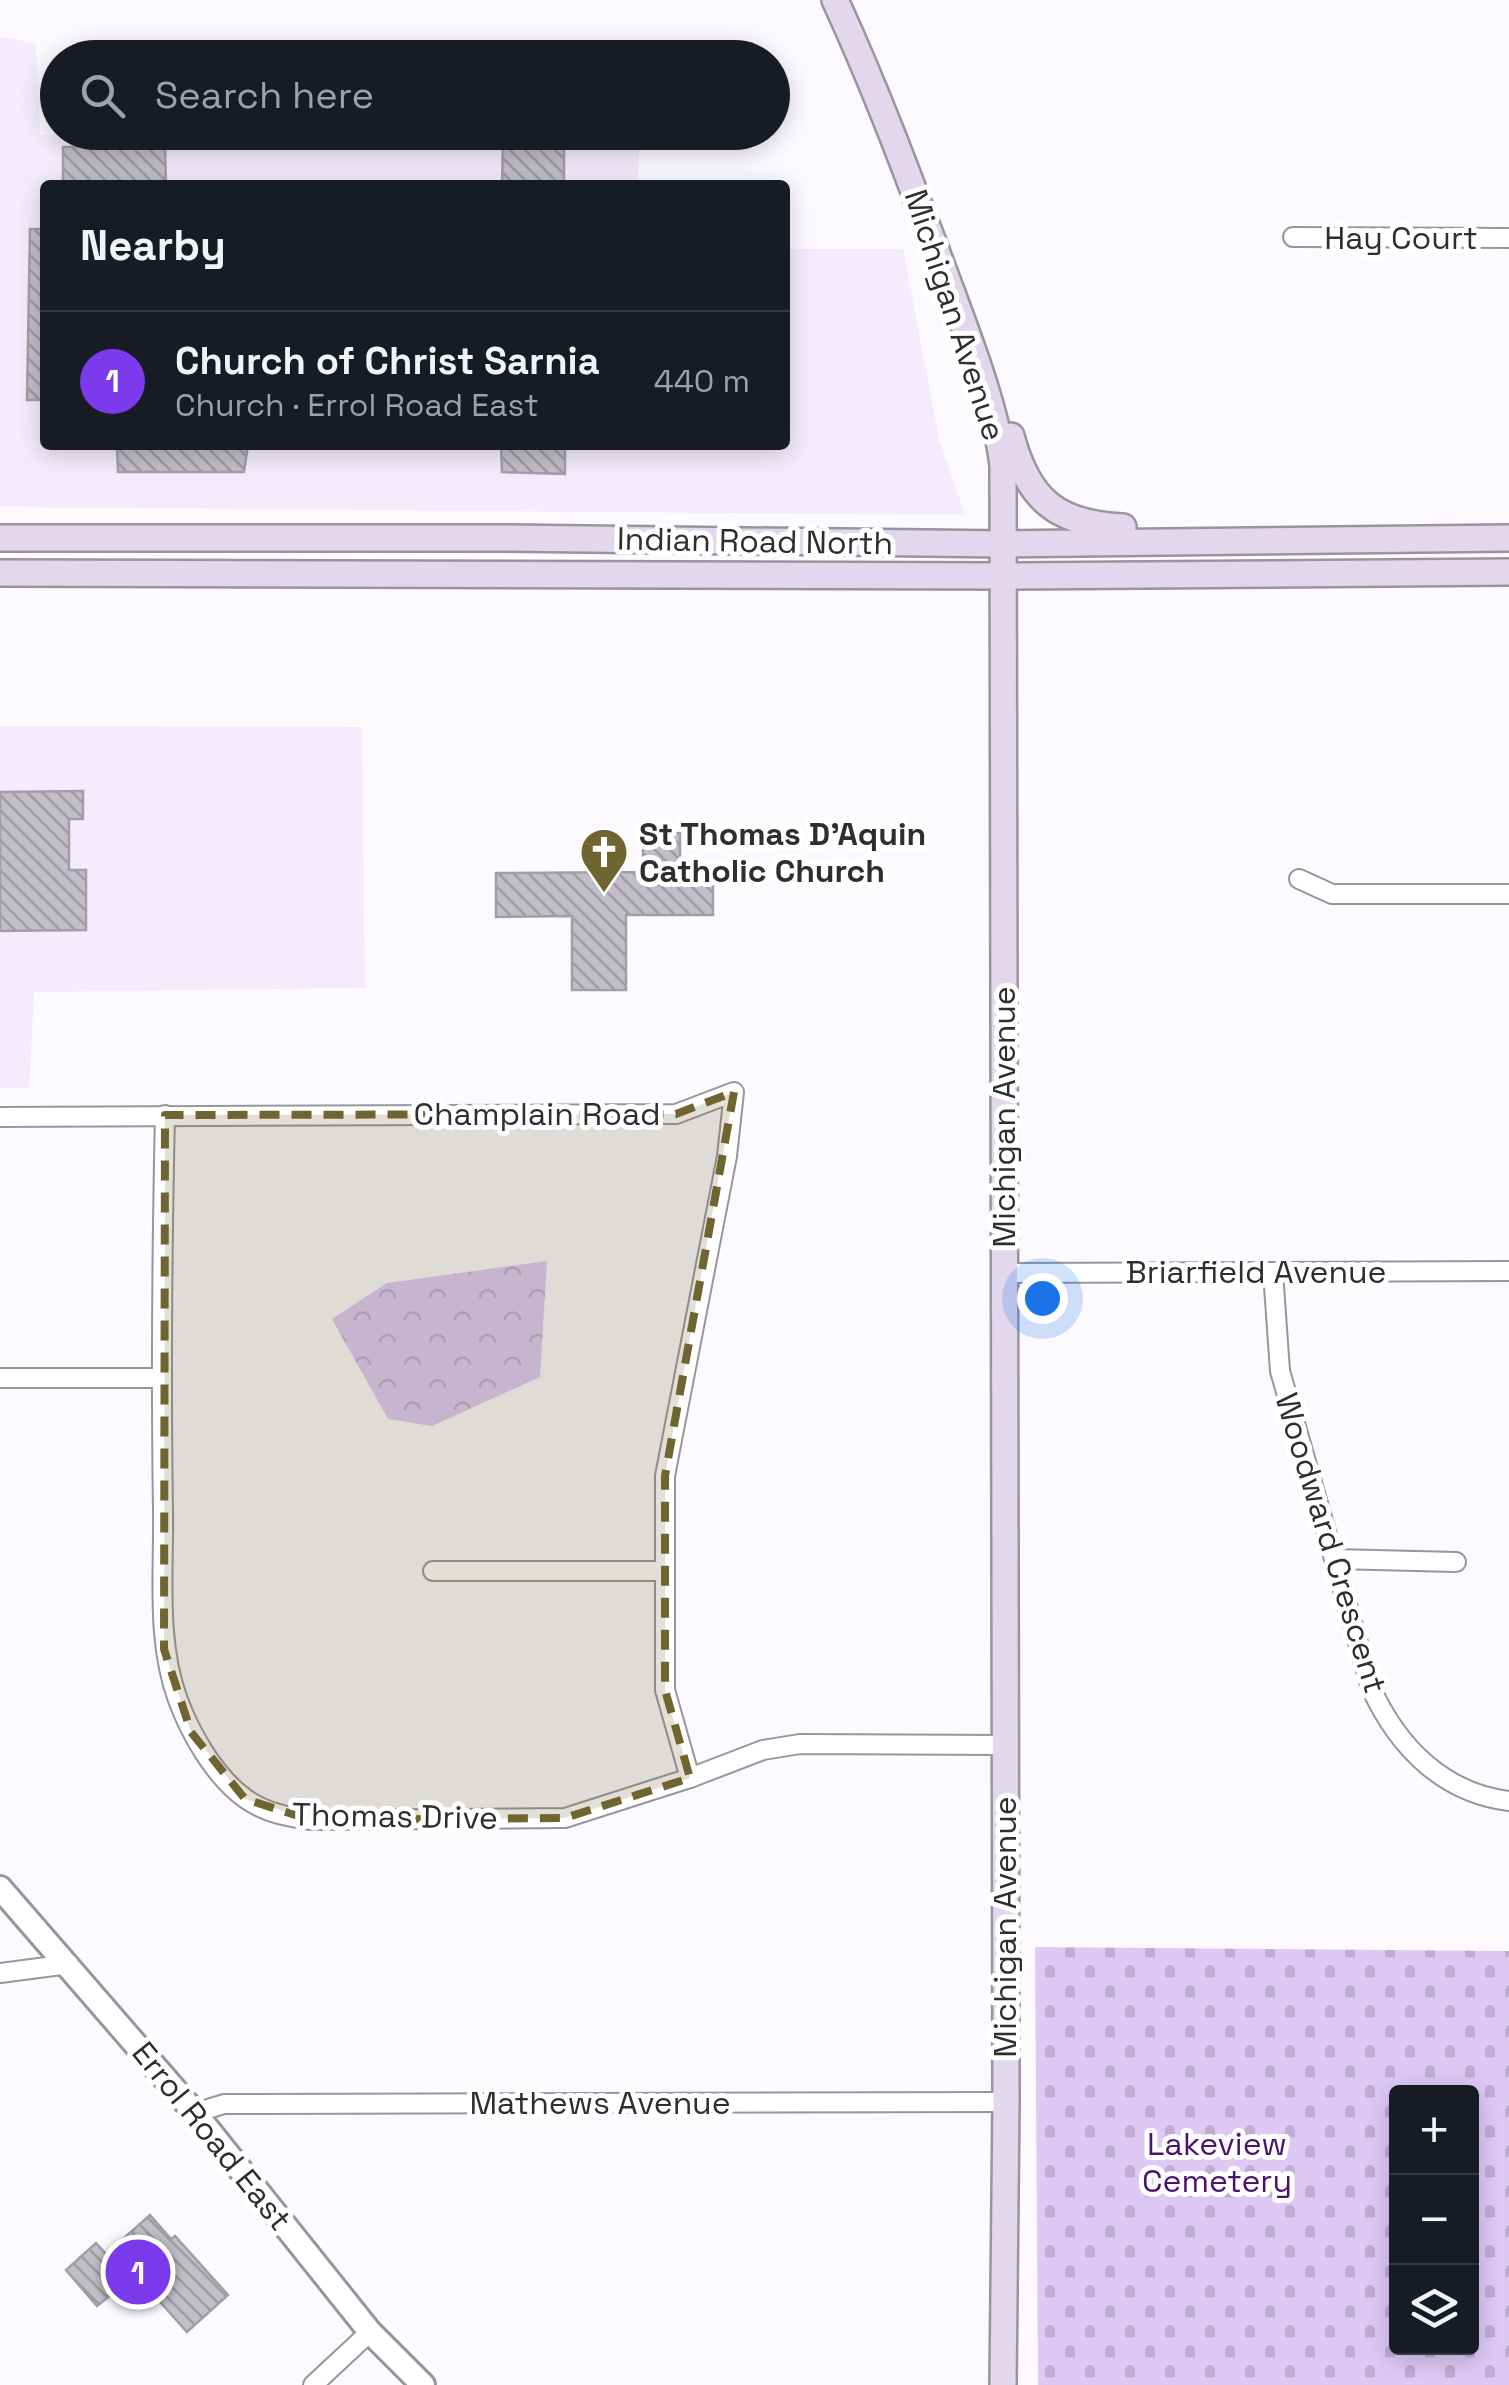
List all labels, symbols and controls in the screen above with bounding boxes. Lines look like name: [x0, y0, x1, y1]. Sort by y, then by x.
search box: [40, 40, 790, 150]
icon: search: [75, 68, 130, 123]
text: Search here: [155, 71, 374, 119]
street label: Michigan Avenue: [896, 184, 1014, 446]
street label: Hay Court: [1324, 218, 1478, 258]
text: Nearby: [80, 219, 226, 272]
text: Church of Christ Sarnia: [175, 337, 600, 385]
text: 1: [105, 361, 120, 401]
text: 440 m: [654, 361, 750, 401]
text: Church · Errol Road East: [175, 385, 539, 425]
street label: Indian Road North: [617, 519, 893, 563]
place label: St Thomas D'Aquin Catholic Church: [639, 814, 926, 891]
church icon: St Thomas D'Aquin Catholic Church: [578, 826, 630, 894]
street label: Michigan Avenue: [984, 986, 1024, 1248]
street label: Champlain Road: [413, 1094, 661, 1134]
street label: Briarfield Avenue: [1126, 1252, 1386, 1292]
your location: [1017, 1273, 1068, 1324]
street label: Woodward Crescent: [1266, 1388, 1396, 1698]
street label: Thomas Drive: [292, 1794, 498, 1838]
street label: Michigan Avenue: [985, 1796, 1025, 2058]
street label: Errol Road East: [124, 2033, 300, 2239]
street label: Mathews Avenue: [469, 2083, 731, 2123]
map controls: [1389, 2085, 1479, 2355]
button: +: [1389, 2085, 1479, 2175]
park label: Lakeview Cemetery: [1142, 2124, 1292, 2201]
button: −: [1389, 2175, 1479, 2265]
pin: 1: [106, 2234, 170, 2310]
button: layers: [1389, 2265, 1479, 2355]

